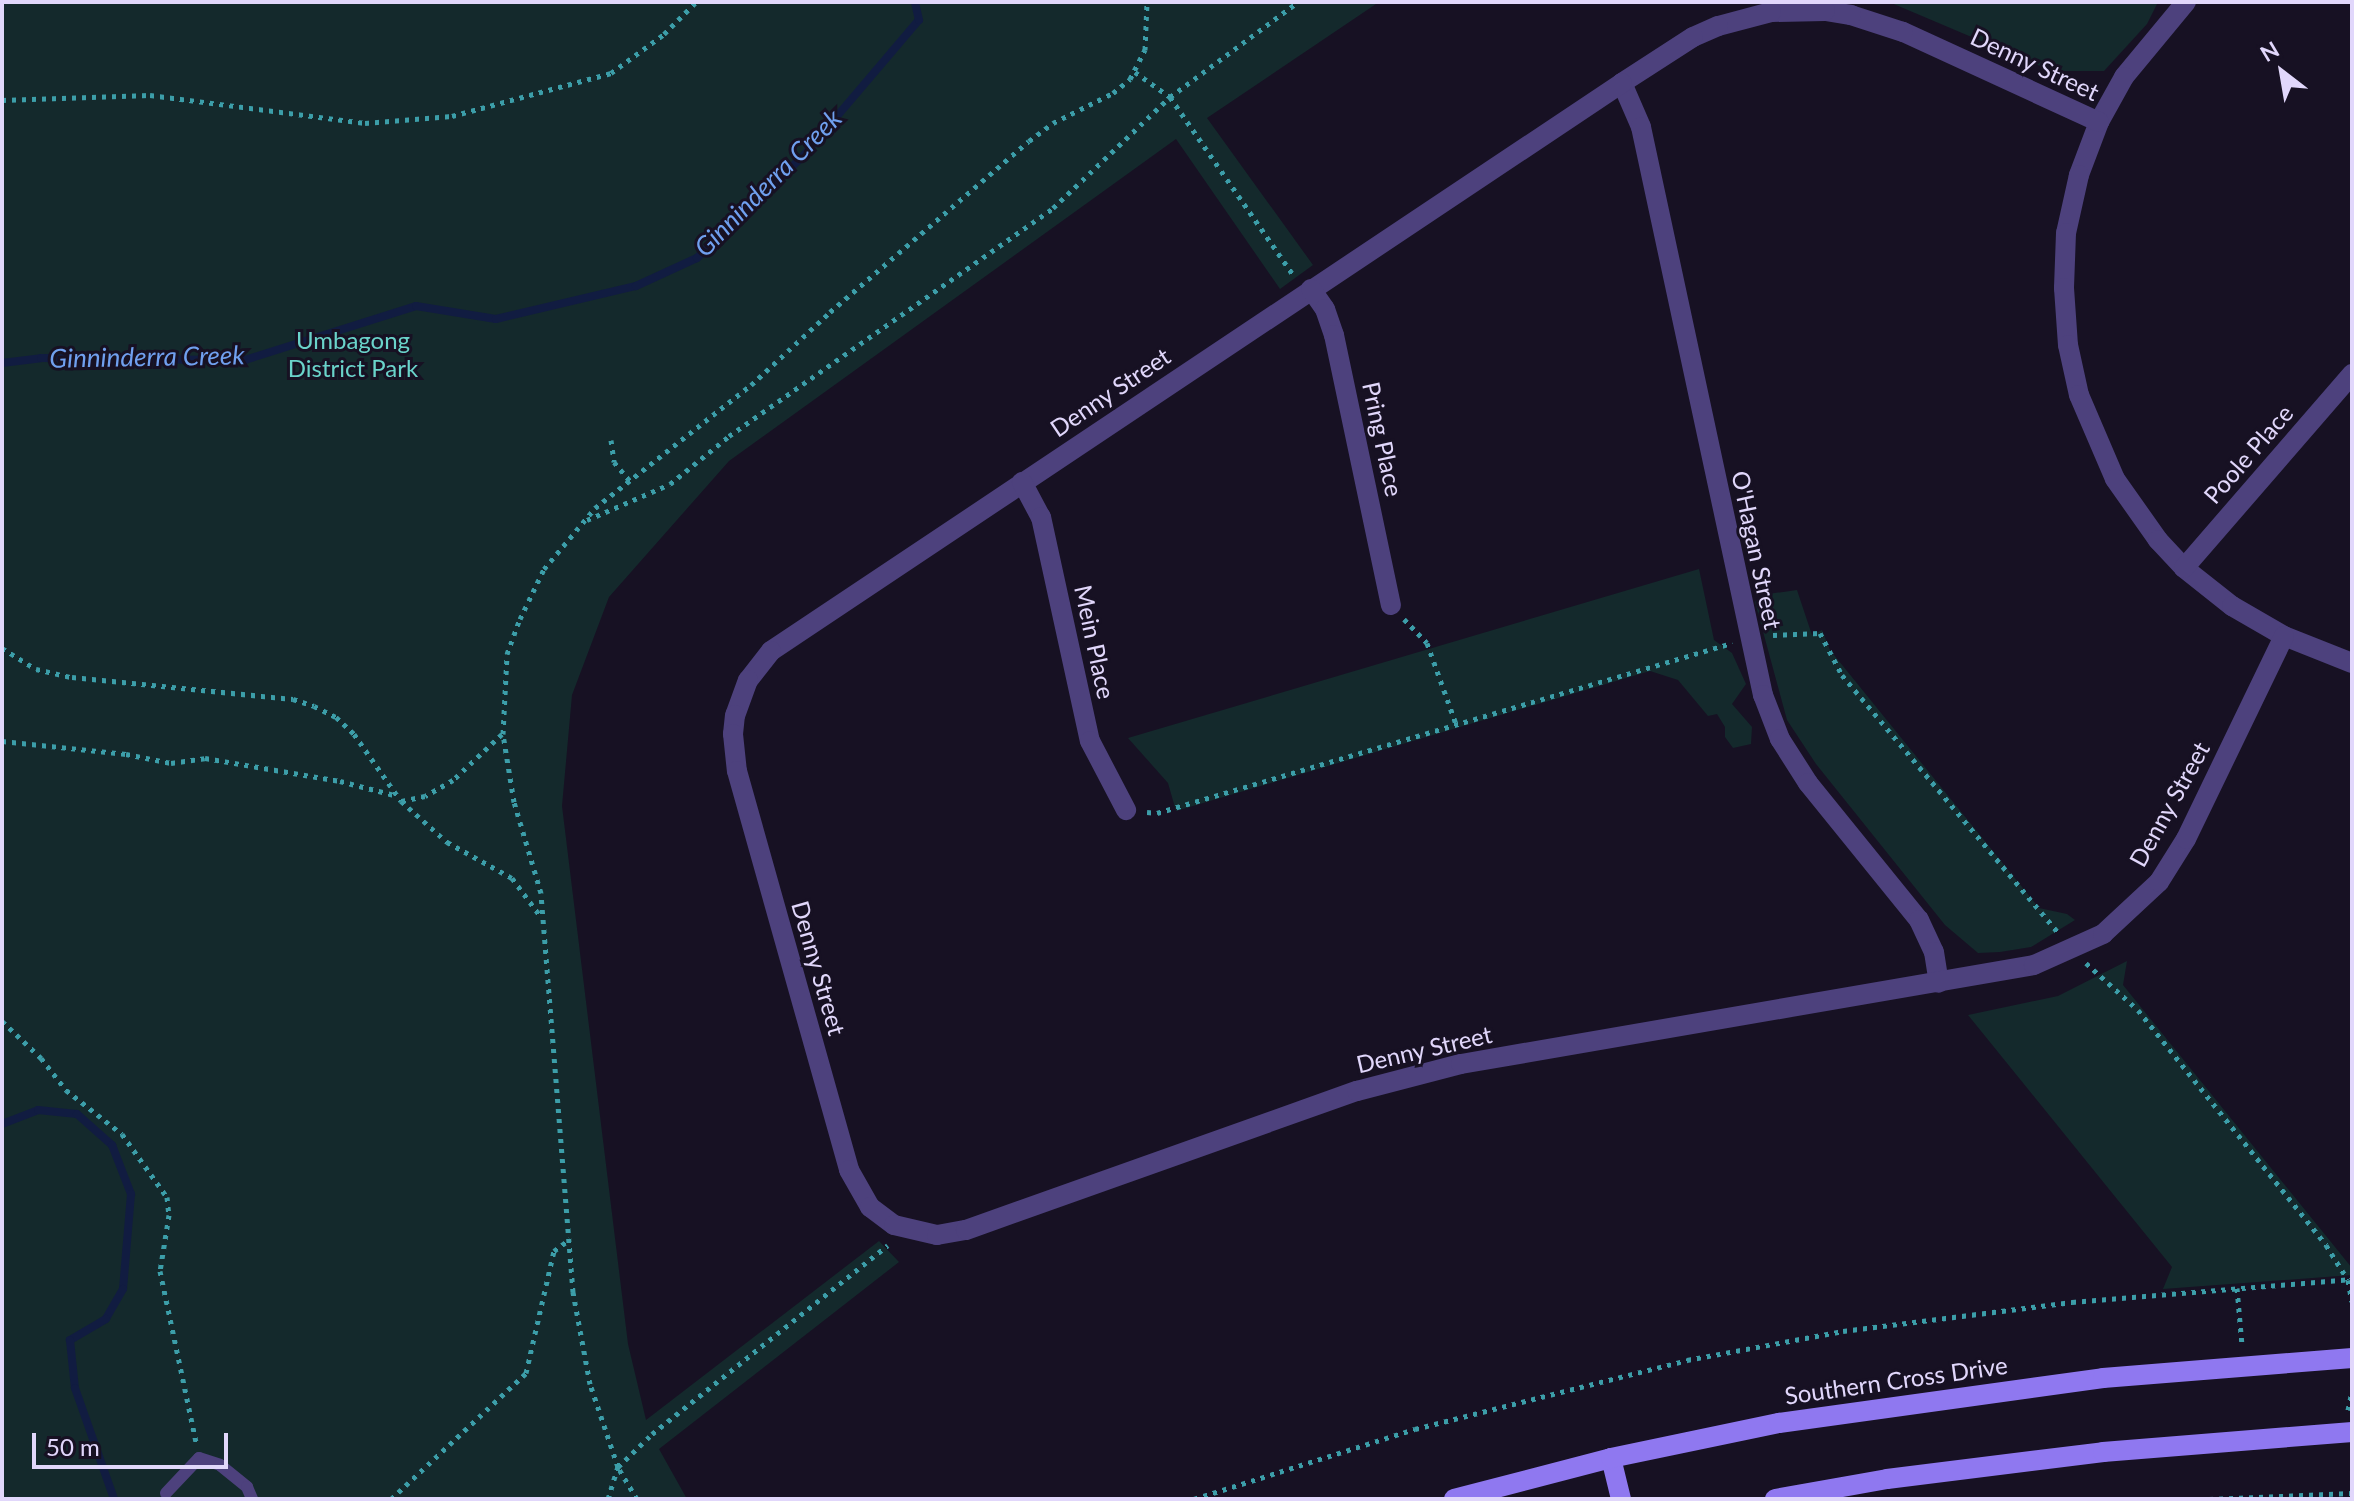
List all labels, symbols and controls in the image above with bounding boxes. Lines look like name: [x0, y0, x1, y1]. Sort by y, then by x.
street label: Denny Street: [1966, 22, 2104, 106]
north arrow: [2242, 32, 2322, 112]
text: N: [2255, 35, 2284, 67]
water label: Ginninderra Creek: [688, 103, 848, 263]
park label: Umbagong District Park: [288, 326, 418, 382]
water label: Ginninderra Creek: [49, 340, 245, 374]
street label: Denny Street: [1044, 341, 1176, 443]
street label: Pring Place: [1357, 379, 1409, 499]
street label: Poole Place: [2197, 399, 2299, 509]
street label: O'Hagan Street: [1726, 468, 1788, 632]
street label: Mein Place: [1069, 582, 1121, 702]
street label: Denny Street: [2123, 736, 2215, 872]
street label: Denny Street: [786, 897, 852, 1039]
street label: Denny Street: [1353, 1019, 1495, 1079]
street label: Southern Cross Drive: [1783, 1350, 2009, 1410]
scale bar: [36, 1417, 232, 1467]
text: 50 m: [46, 1432, 100, 1461]

